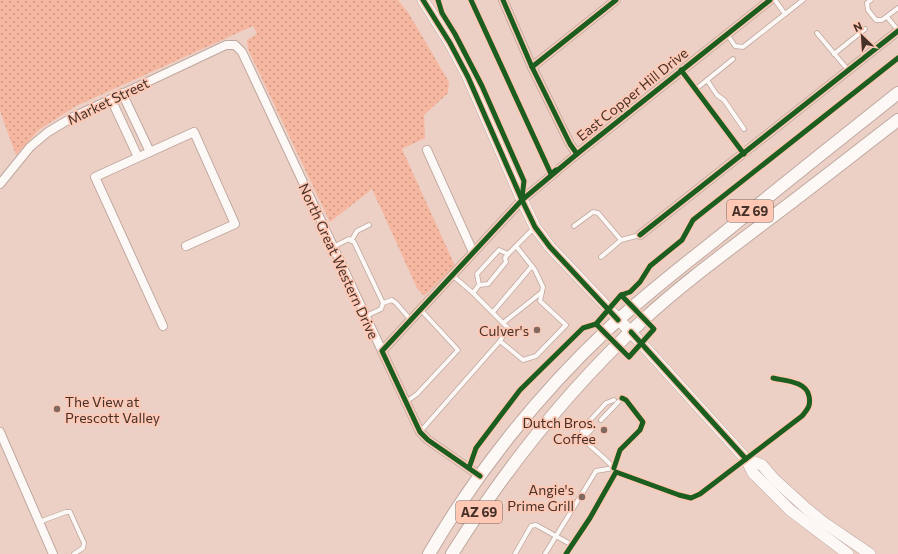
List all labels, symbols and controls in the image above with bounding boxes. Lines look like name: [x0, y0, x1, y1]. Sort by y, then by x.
north arrow: [842, 16, 882, 56]
text: N: [851, 19, 864, 34]
street label: East Copper Hill Drive: [573, 44, 691, 144]
street label: Market Street: [64, 74, 152, 128]
street label: North Great Western Drive: [295, 180, 383, 342]
road number: AZ 69: [727, 200, 773, 222]
place label: Culver's: [479, 322, 529, 339]
marker: Culver's: [532, 325, 542, 335]
place label: The View at Prescott Valley: [65, 393, 160, 426]
marker: The View at Prescott Valley: [52, 404, 62, 414]
place label: Dutch Bros. Coffee: [522, 414, 596, 447]
marker: Dutch Bros. Coffee: [599, 425, 609, 435]
place label: Angie's Prime Grill: [507, 481, 574, 514]
marker: Angie's Prime Grill: [577, 492, 587, 502]
road number: AZ 69: [456, 501, 502, 523]

